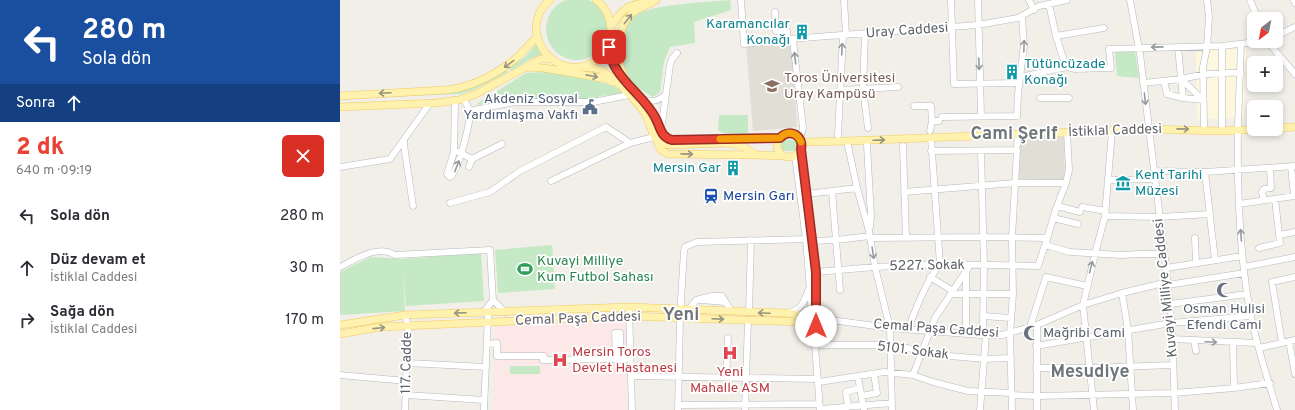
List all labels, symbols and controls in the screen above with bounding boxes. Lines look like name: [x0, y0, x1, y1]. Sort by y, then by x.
north arrow: [1247, 12, 1283, 48]
map controls: [1247, 12, 1283, 136]
text: 280 m: [82, 13, 166, 49]
one-way arrow: [624, 13, 632, 24]
icon: left: [16, 16, 68, 68]
place label: Karamancılar Konağı: [706, 16, 791, 49]
street label: Uray Caddesi: [865, 20, 949, 42]
building icon: Karamancılar Konağı: [793, 23, 811, 41]
pin: [592, 30, 626, 64]
icon: arrive: [598, 36, 620, 58]
one-way arrow: [1020, 40, 1028, 53]
one-way arrow: [838, 43, 846, 56]
one-way arrow: [1151, 43, 1164, 51]
text: Sola dön: [82, 48, 151, 71]
one-way arrow: [791, 52, 799, 65]
place label: Tütüncüzade Konağı: [1024, 56, 1106, 89]
button: +: [1247, 56, 1283, 92]
one-way arrow: [975, 57, 983, 70]
one-way arrow: [503, 60, 514, 68]
building icon: Tütüncüzade Konağı: [1003, 63, 1021, 81]
place label: Toros Üniversitesi Uray Kampüsü: [784, 69, 895, 103]
one-way arrow: [585, 73, 598, 81]
school or university icon: Toros Üniversitesi Uray Kampüsü: [763, 77, 781, 95]
one-way arrow: [379, 90, 392, 97]
place label: Akdeniz Sosyal Yardımlaşma Vakfı: [463, 91, 578, 124]
icon: ahead: [63, 92, 85, 114]
one-way arrow: [1141, 92, 1149, 105]
text: Sonra: [16, 94, 55, 113]
public building icon: Akdeniz Sosyal Yardımlaşma Vakfı: [581, 98, 599, 116]
button: −: [1247, 100, 1283, 136]
street label: İstiklal Caddesi: [1068, 120, 1162, 141]
district label: Cami Şerif: [971, 123, 1058, 146]
one-way arrow: [1176, 125, 1189, 133]
text: 2 dk: [16, 133, 64, 163]
button: close: [282, 135, 324, 177]
one-way arrow: [872, 136, 885, 143]
one-way arrow: [680, 150, 693, 158]
building icon: Mersin Gar: [724, 159, 742, 177]
one-way arrow: [453, 160, 461, 172]
place label: Mersin Gar: [653, 160, 722, 177]
text: 640 m · 09:19: [16, 163, 92, 179]
place label: Kent Tarihi Müzesi: [1135, 167, 1202, 200]
museum icon: Kent Tarihi Müzesi: [1114, 174, 1132, 192]
station icon: Mersin Garı: [702, 187, 720, 205]
place label: Mersin Garı: [723, 188, 795, 205]
icon: left: [16, 205, 38, 227]
text: Sola dön: [50, 207, 110, 226]
text: 280 m: [280, 207, 324, 226]
street label: Kuvayi Milliye Caddesi: [1150, 218, 1182, 358]
one-way arrow: [1237, 229, 1244, 242]
one-way arrow: [869, 246, 877, 259]
text: Düz devam et: [50, 251, 146, 270]
place label: Kuvayi Milliye Kum Futbol Sahası: [537, 253, 654, 286]
icon: ahead: [16, 257, 38, 279]
street label: 5227. Sokak: [889, 257, 965, 275]
text: 30 m: [289, 259, 324, 278]
sports icon: Kuvayi Milliye Kum Futbol Sahası: [516, 260, 534, 278]
one-way arrow: [1088, 261, 1096, 274]
text: İstiklal Caddesi: [50, 270, 137, 286]
mosque icon: Osman Hulisi Efendi Cami: [1215, 281, 1233, 299]
place label: Osman Hulisi Efendi Cami: [1183, 301, 1265, 334]
text: Sağa dön: [50, 303, 115, 322]
district label: Yeni: [663, 304, 699, 327]
position arrow: [795, 305, 837, 347]
street label: Cemal Paşa Caddesi: [515, 308, 641, 330]
icon: right: [16, 309, 38, 331]
one-way arrow: [758, 309, 771, 316]
one-way arrow: [454, 310, 467, 317]
text: 170 m: [285, 311, 324, 330]
one-way arrow: [711, 315, 724, 322]
street label: Cemal Paşa Caddesi: [873, 316, 999, 342]
text: İstiklal Caddesi: [50, 322, 137, 338]
one-way arrow: [372, 324, 385, 332]
mosque icon: Mağribi Cami: [1022, 324, 1040, 342]
place label: Mağribi Cami: [1043, 325, 1125, 342]
street label: 117. Cadde: [398, 332, 416, 394]
street label: 5101. Sokak: [876, 338, 950, 364]
one-way arrow: [1204, 338, 1217, 345]
place label: Mersin Toros Devlet Hastanesi: [572, 344, 677, 377]
hospital icon: Yeni Mahalle ASM: [721, 344, 739, 362]
hospital icon: Mersin Toros Devlet Hastanesi: [551, 351, 569, 369]
district label: Mesudiye: [1050, 361, 1130, 384]
place label: Yeni Mahalle ASM: [690, 364, 770, 397]

